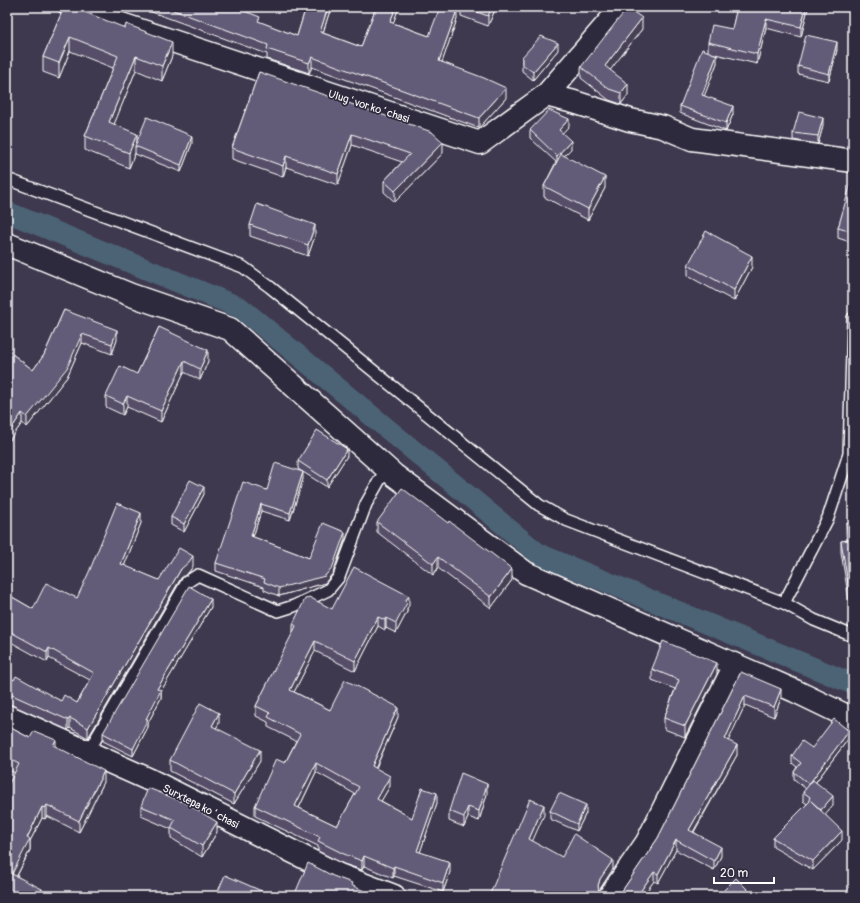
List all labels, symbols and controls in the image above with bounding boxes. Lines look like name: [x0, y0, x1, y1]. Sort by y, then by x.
street label: Ulugʻvor koʻchasi: [327, 87, 411, 126]
street label: Surxtepa koʻchasi: [161, 782, 241, 831]
scale bar: [714, 859, 774, 885]
text: 20 m: [720, 866, 749, 881]

